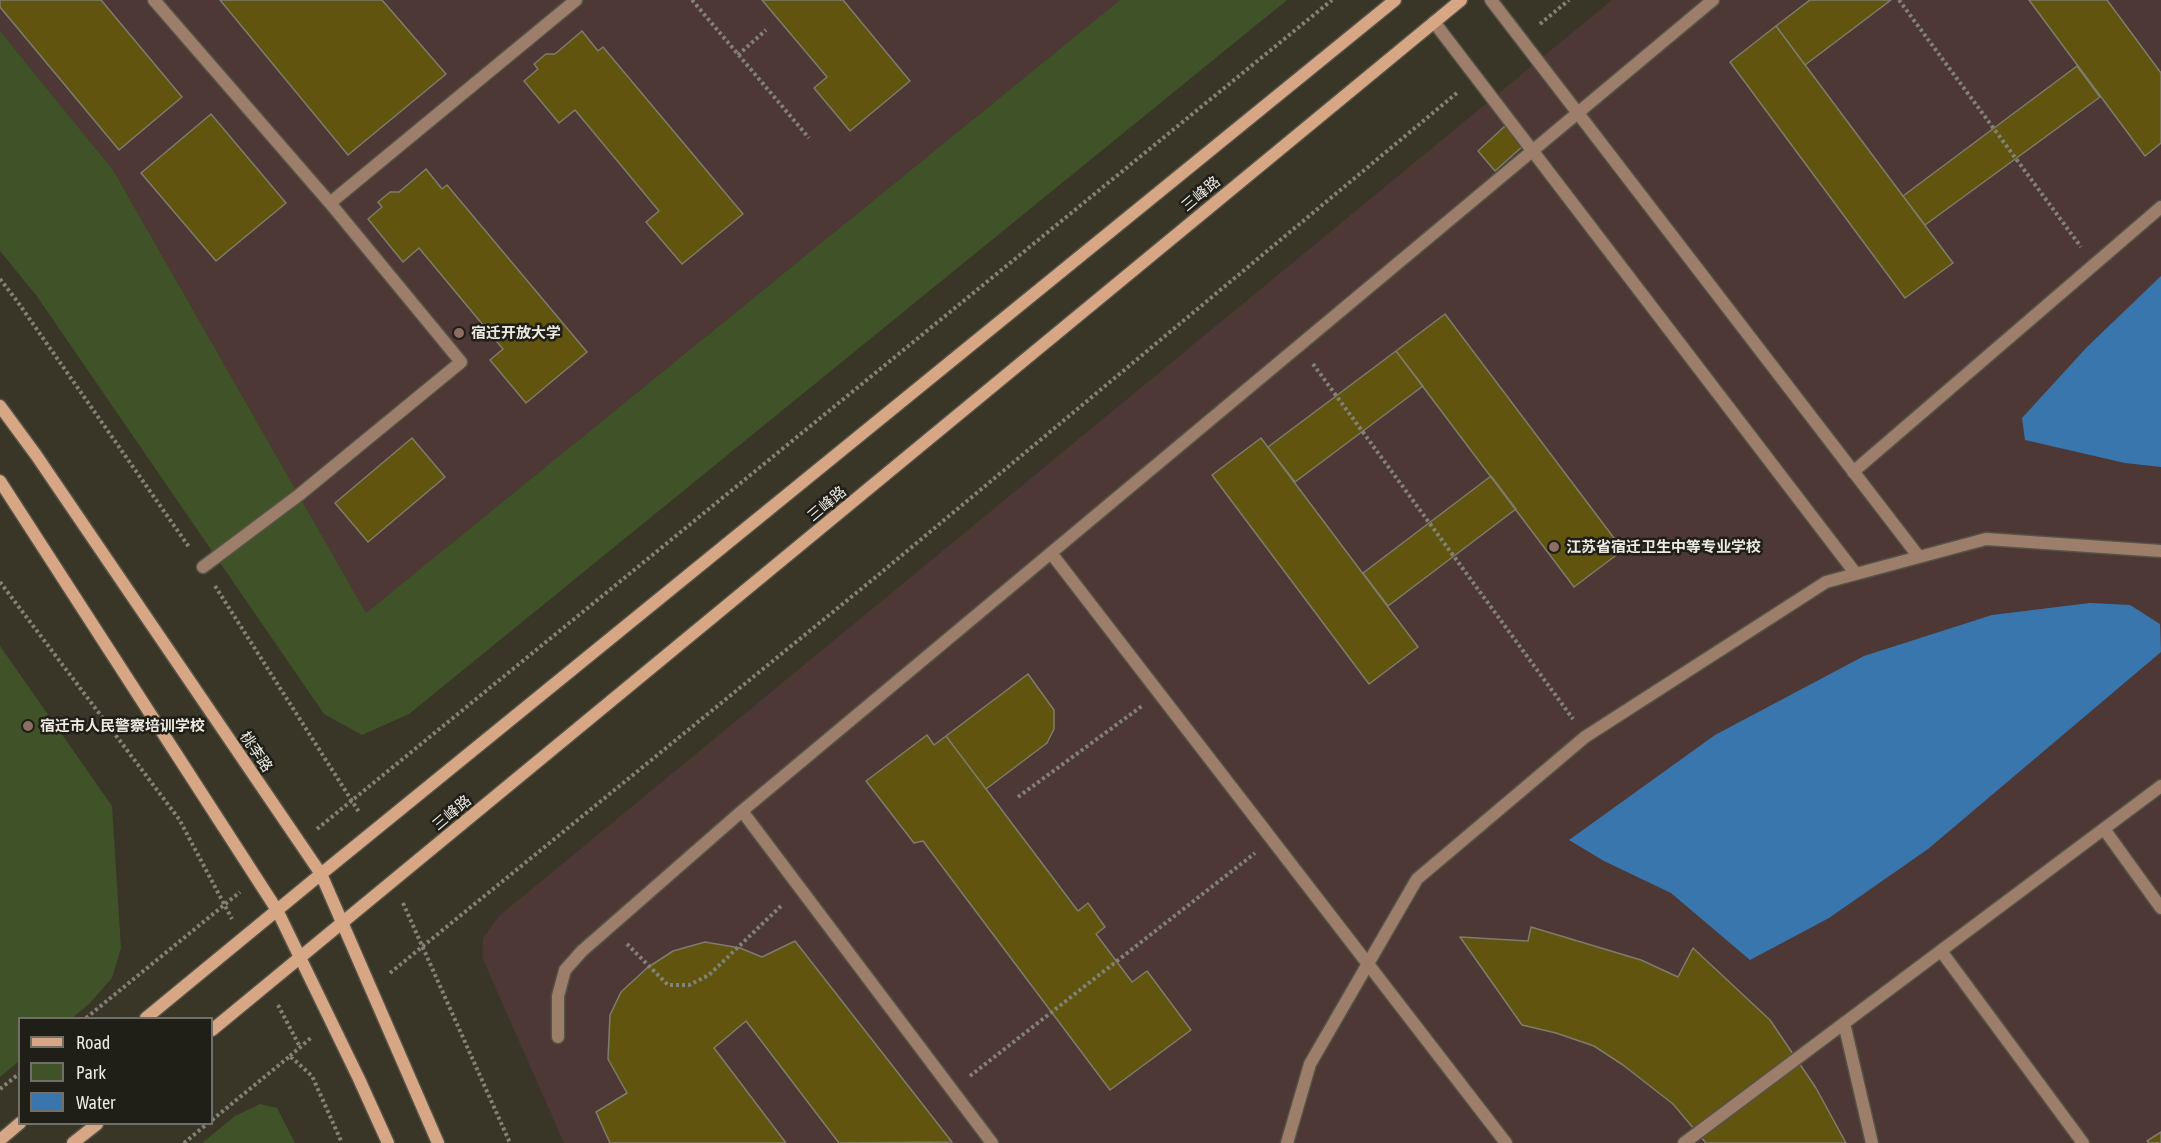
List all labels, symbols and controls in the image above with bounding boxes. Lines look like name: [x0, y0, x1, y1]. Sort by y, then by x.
street label: 三峰路: [1178, 173, 1224, 215]
place label: 宿迁开放大学: [471, 324, 561, 342]
marker: 宿迁开放大学: [452, 326, 466, 340]
street label: 三峰路: [804, 483, 850, 525]
place label: 江苏省宿迁卫生中等专业学校: [1566, 538, 1761, 556]
marker: 江苏省宿迁卫生中等专业学校: [1547, 540, 1561, 554]
place label: 宿迁市人民警察培训学校: [40, 717, 205, 735]
marker: 宿迁市人民警察培训学校: [21, 719, 35, 733]
street label: 桃李路: [236, 728, 276, 776]
street label: 三峰路: [429, 792, 475, 834]
legend: [18, 1017, 213, 1125]
text: Road: [76, 1032, 110, 1053]
text: Park: [76, 1062, 106, 1083]
text: Water: [76, 1092, 115, 1113]

